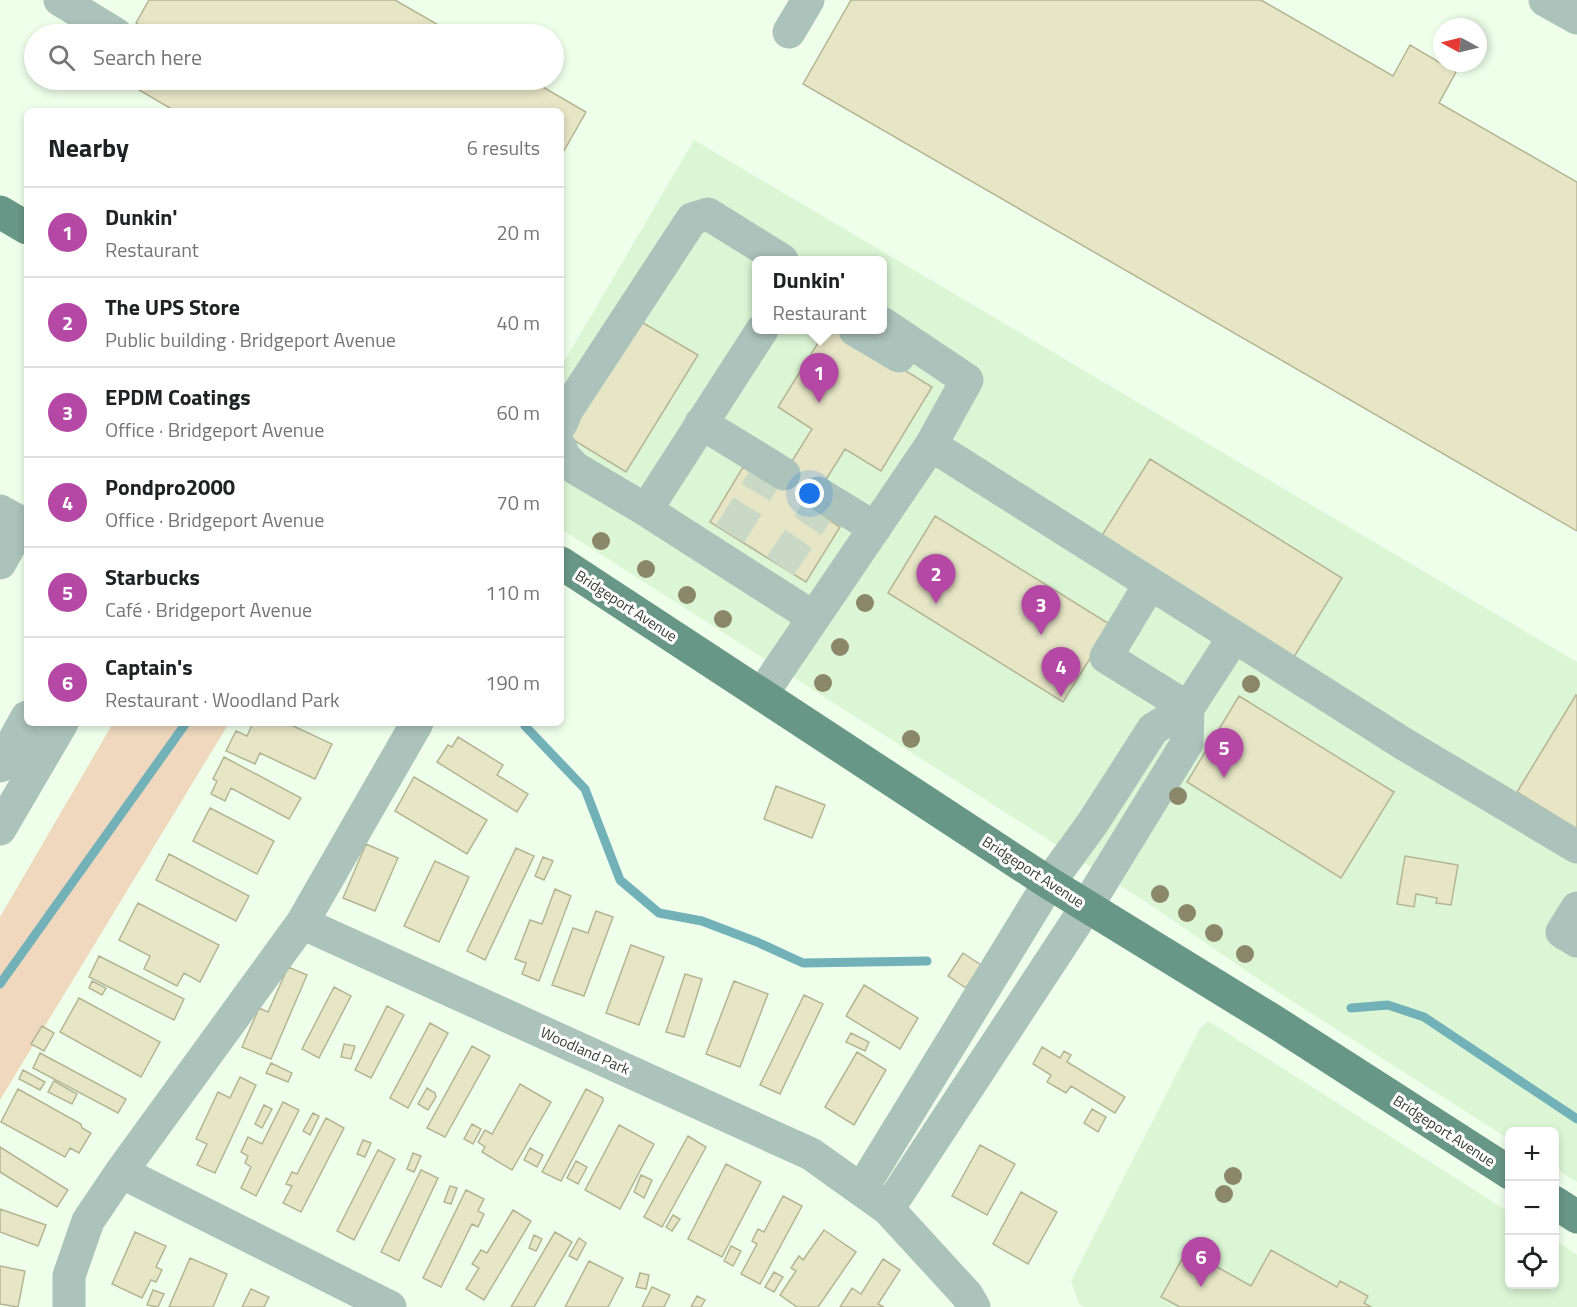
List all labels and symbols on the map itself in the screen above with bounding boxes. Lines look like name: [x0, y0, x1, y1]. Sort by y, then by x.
north arrow: [1433, 18, 1487, 72]
pin: 1: [800, 354, 838, 403]
your location: [795, 479, 824, 508]
pin: 2: [916, 554, 956, 604]
street label: Bridgeport Avenue: [571, 564, 682, 647]
pin: 3: [1022, 586, 1060, 635]
pin: 4: [1042, 648, 1080, 697]
pin: 5: [1204, 728, 1244, 778]
street label: Bridgeport Avenue: [978, 830, 1089, 913]
street label: Woodland Park: [537, 1021, 634, 1081]
street label: Bridgeport Avenue: [1389, 1089, 1500, 1172]
pin: 6: [1182, 1238, 1220, 1287]

